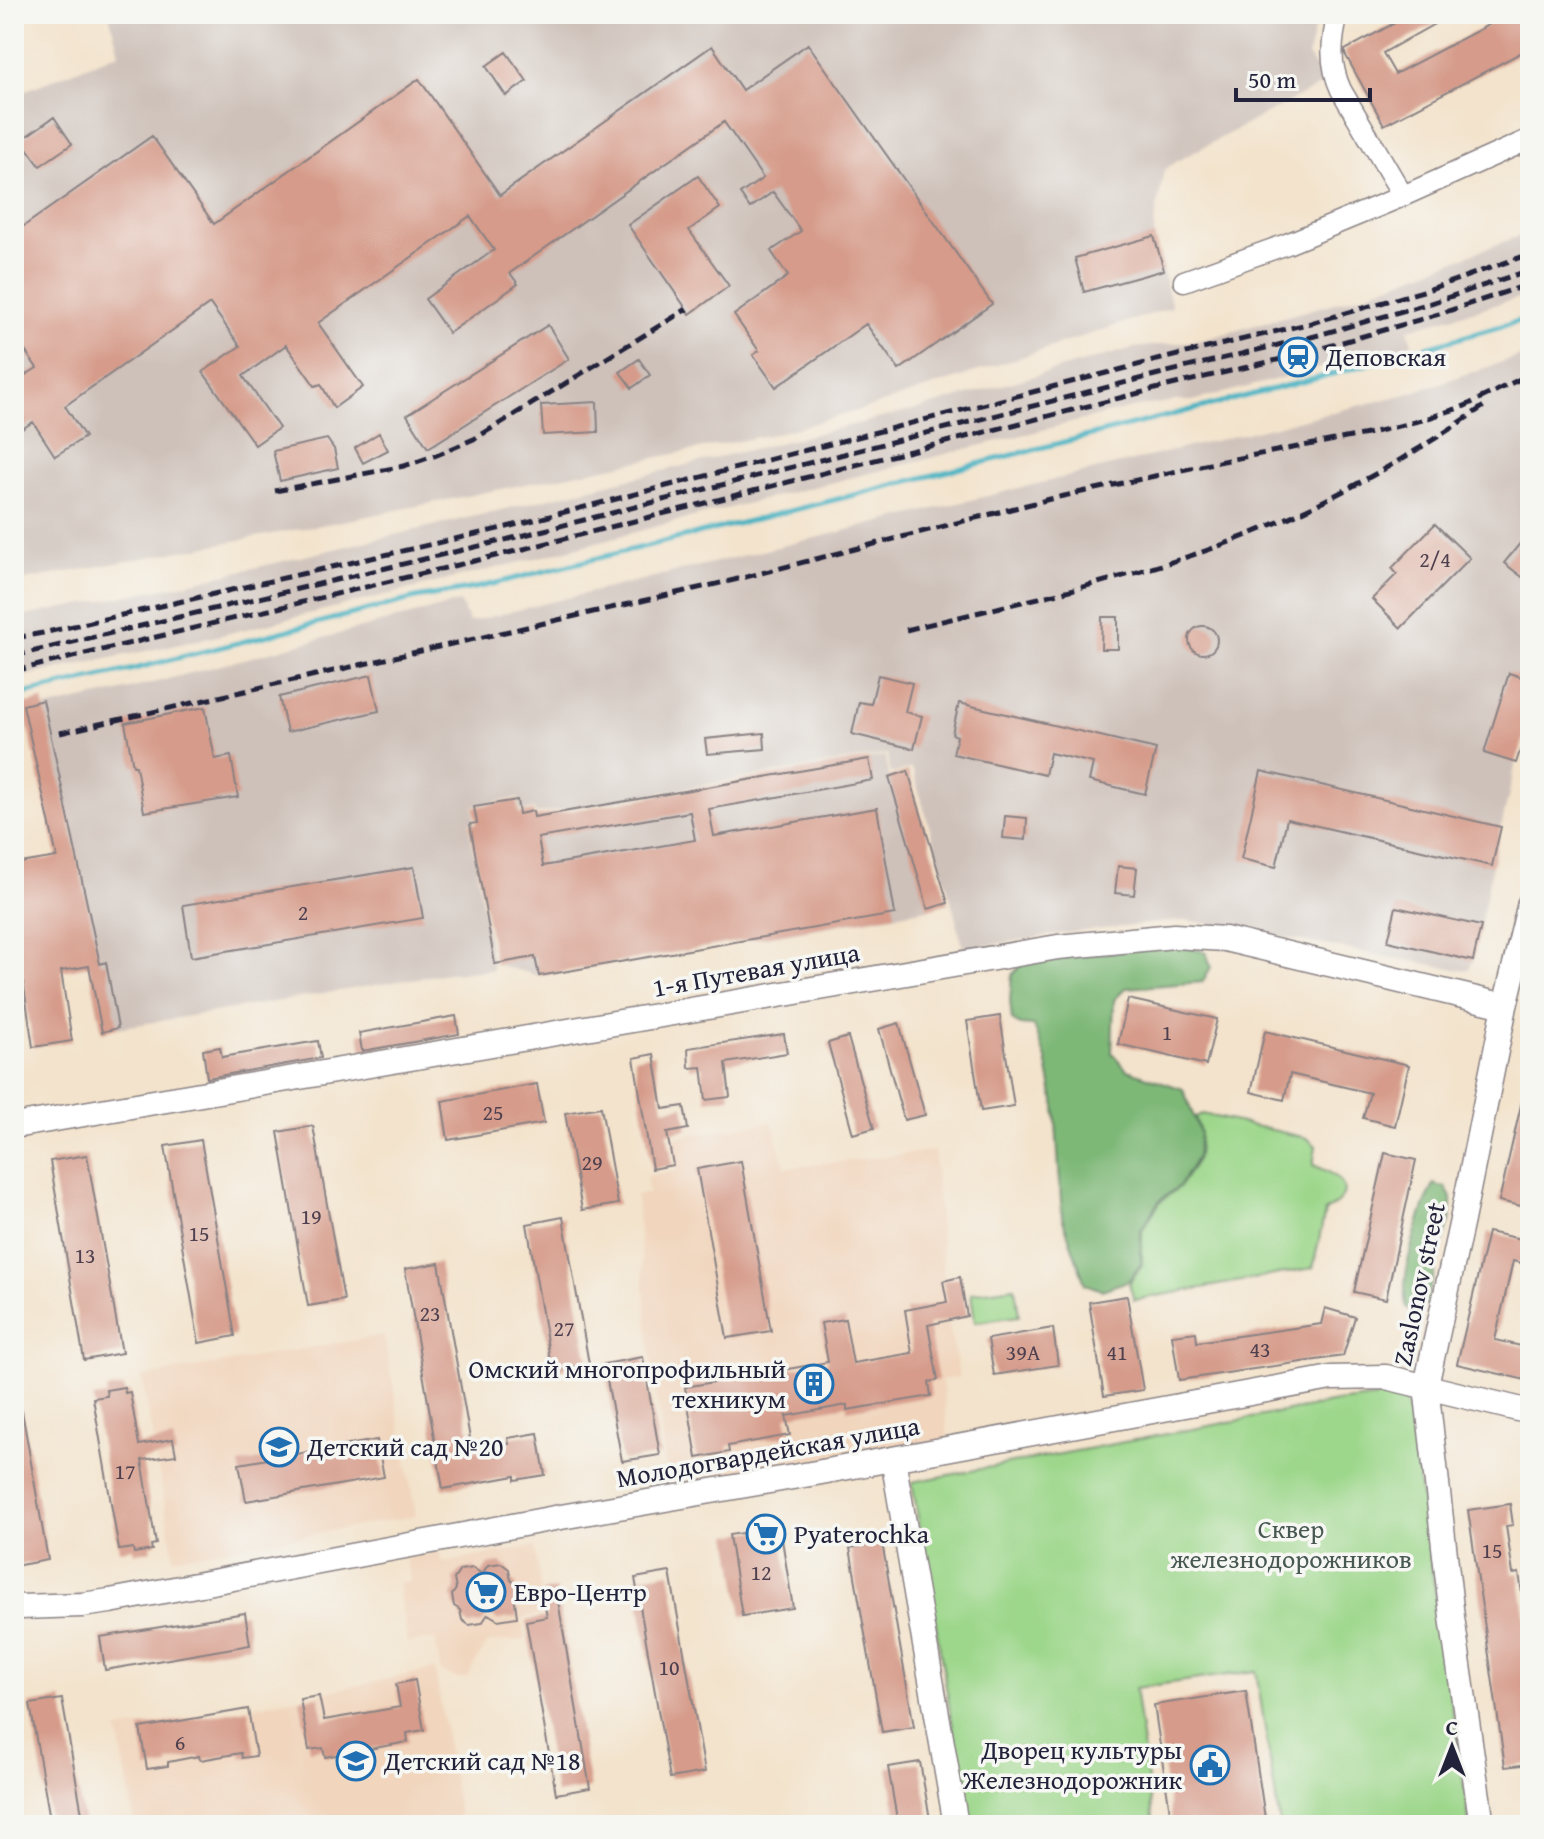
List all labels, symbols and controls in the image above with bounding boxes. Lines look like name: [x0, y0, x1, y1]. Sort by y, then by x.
scale bar: [1236, 52, 1370, 102]
text: 50 m: [1248, 62, 1296, 97]
station icon: Деповская: [1277, 336, 1319, 378]
place label: Деповская: [1325, 337, 1446, 376]
house number: 2/4: [1419, 543, 1451, 575]
house number: 2: [298, 896, 308, 928]
street label: 1-я Путевая улица: [650, 932, 863, 1007]
house number: 1: [1162, 1016, 1172, 1048]
house number: 25: [482, 1096, 504, 1128]
house number: 29: [581, 1146, 603, 1178]
street label: Zaslonov street: [1382, 1198, 1455, 1369]
house number: 19: [300, 1200, 322, 1232]
house number: 15: [188, 1217, 210, 1249]
house number: 13: [74, 1239, 96, 1271]
house number: 23: [419, 1297, 441, 1329]
house number: 27: [553, 1312, 575, 1344]
house number: 43: [1249, 1333, 1271, 1365]
house number: 39А: [1006, 1336, 1041, 1368]
house number: 41: [1106, 1336, 1128, 1368]
place label: Омский многопрофильный техникум: [468, 1349, 786, 1418]
building icon: Омский многопрофильный техникум: [793, 1363, 835, 1405]
street label: Молодогвардейская улица: [613, 1406, 923, 1497]
school or university icon: Детский сад №20: [258, 1426, 300, 1468]
place label: Детский сад №20: [306, 1427, 504, 1466]
house number: 17: [114, 1455, 136, 1487]
park label: Сквер железнодорожников: [1170, 1509, 1412, 1578]
supermarket icon: Pyaterochka: [745, 1513, 787, 1555]
place label: Pyaterochka: [794, 1514, 930, 1553]
house number: 15: [1481, 1534, 1503, 1566]
house number: 12: [750, 1556, 772, 1588]
supermarket icon: Евро-Центр: [465, 1571, 507, 1613]
place label: Евро-Центр: [514, 1572, 647, 1611]
house number: 10: [658, 1651, 680, 1683]
north arrow: [1412, 1707, 1492, 1787]
text: С: [1446, 1711, 1458, 1743]
house number: 6: [175, 1726, 185, 1758]
place label: Дворец культуры Железнодорожник: [962, 1730, 1182, 1799]
school or university icon: Детский сад №18: [335, 1740, 377, 1782]
place label: Детский сад №18: [383, 1741, 581, 1780]
public building icon: Дворец культуры Железнодорожник: [1189, 1744, 1231, 1786]

